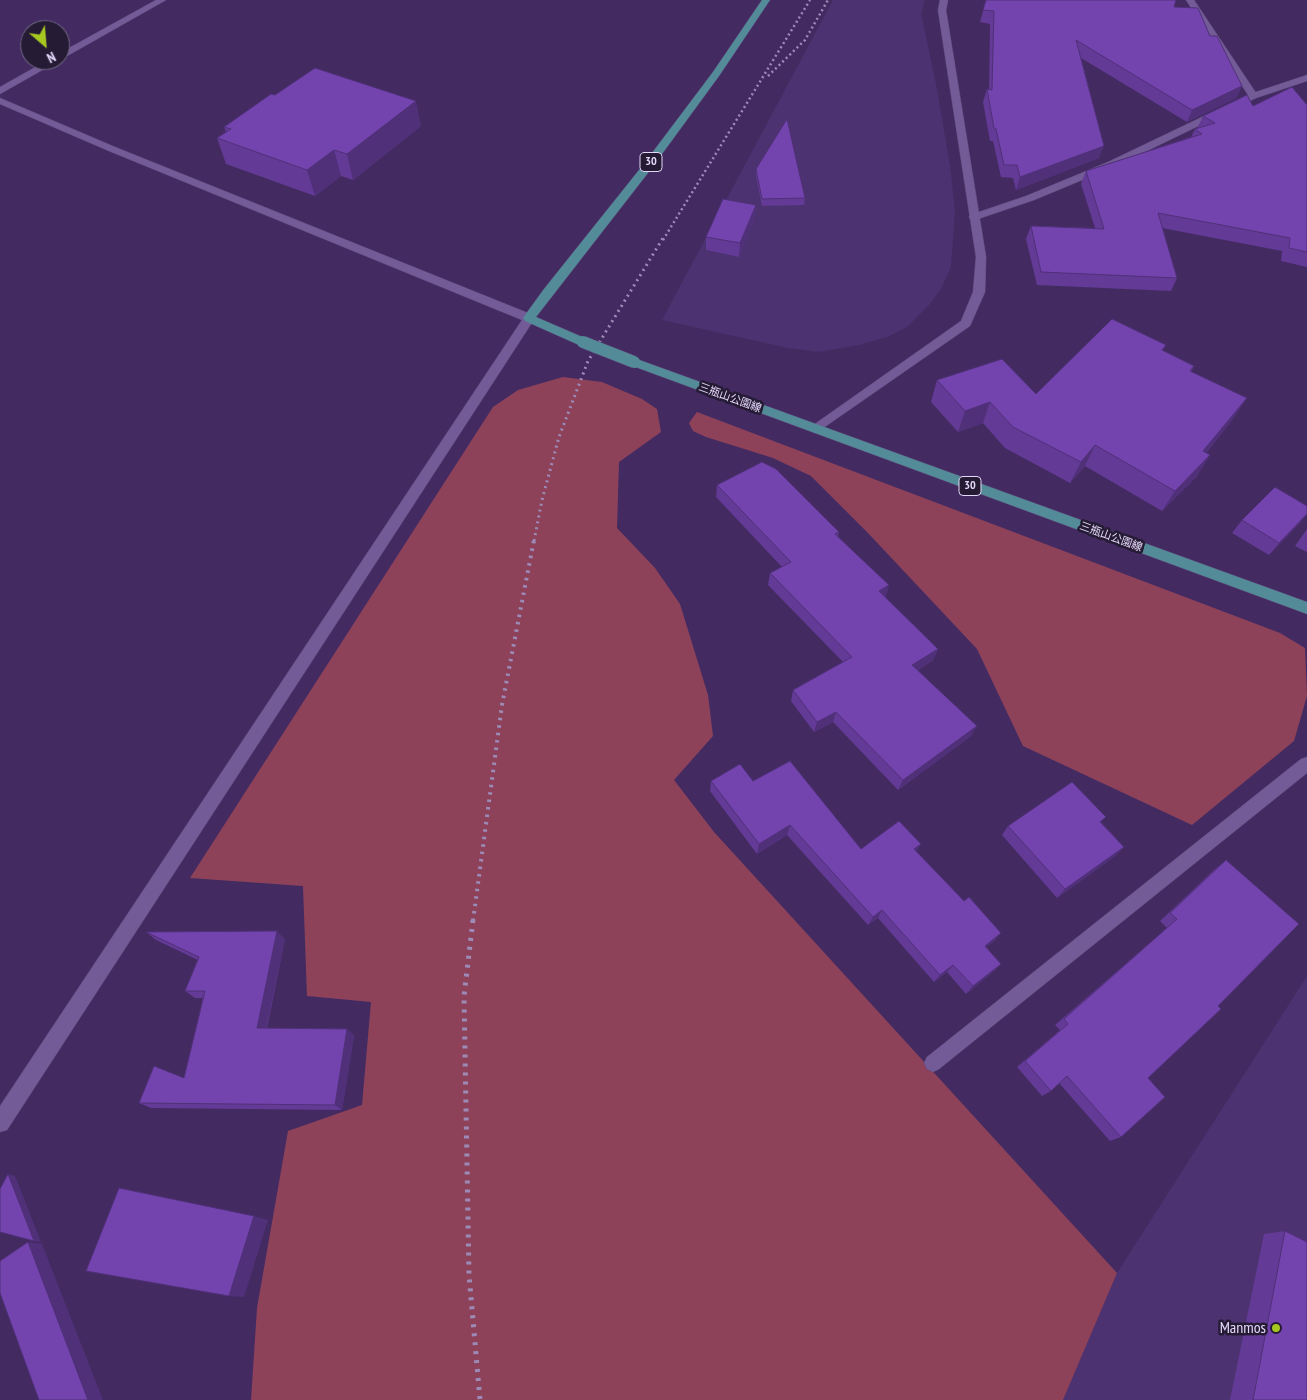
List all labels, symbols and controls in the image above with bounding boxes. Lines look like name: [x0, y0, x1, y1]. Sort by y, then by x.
north arrow: [20, 20, 70, 70]
text: N: [44, 48, 59, 67]
road number: 30: [640, 152, 662, 172]
street label: 三瓶山公園線: [697, 381, 763, 415]
road number: 30: [959, 476, 981, 496]
street label: 三瓶山公園線: [1078, 520, 1144, 554]
place label: Manmos: [1220, 1318, 1266, 1338]
marker: Manmos: [1270, 1322, 1282, 1334]

